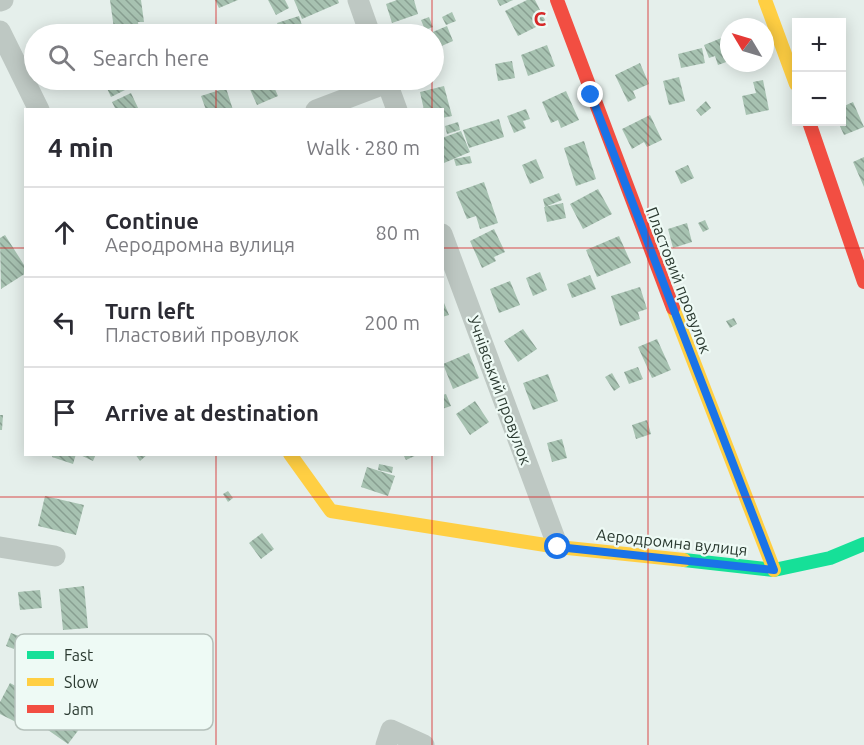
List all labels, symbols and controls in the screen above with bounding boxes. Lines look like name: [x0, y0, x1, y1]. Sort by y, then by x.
text: C: [534, 7, 547, 30]
north arrow: [720, 18, 774, 72]
map controls: [792, 18, 846, 126]
button: +: [792, 18, 846, 72]
search box: [24, 24, 444, 90]
icon: search: [45, 41, 78, 74]
text: Search here: [93, 45, 209, 70]
button: −: [792, 72, 846, 126]
route end: [577, 81, 603, 107]
text: 4 min: [48, 133, 114, 162]
text: Walk · 280 m: [307, 136, 420, 159]
street label: Пластовий провулок: [643, 204, 715, 356]
text: Continue: [105, 208, 199, 233]
icon: ahead: [48, 216, 81, 249]
text: 80 m: [376, 221, 420, 244]
text: Аеродромна вулиця: [105, 233, 295, 256]
text: Turn left: [105, 298, 195, 323]
icon: left: [48, 306, 81, 339]
text: 200 m: [364, 311, 420, 334]
street label: Учнівський провулок: [465, 313, 535, 467]
text: Пластовий провулок: [105, 323, 299, 346]
icon: arrive: [48, 396, 81, 429]
text: Arrive at destination: [105, 400, 319, 425]
street label: Аеродромна вулиця: [596, 525, 748, 559]
route start: [544, 533, 570, 559]
legend: [15, 634, 213, 730]
text: Fast: [64, 646, 94, 664]
text: Slow: [64, 673, 99, 691]
text: Jam: [64, 700, 94, 718]

